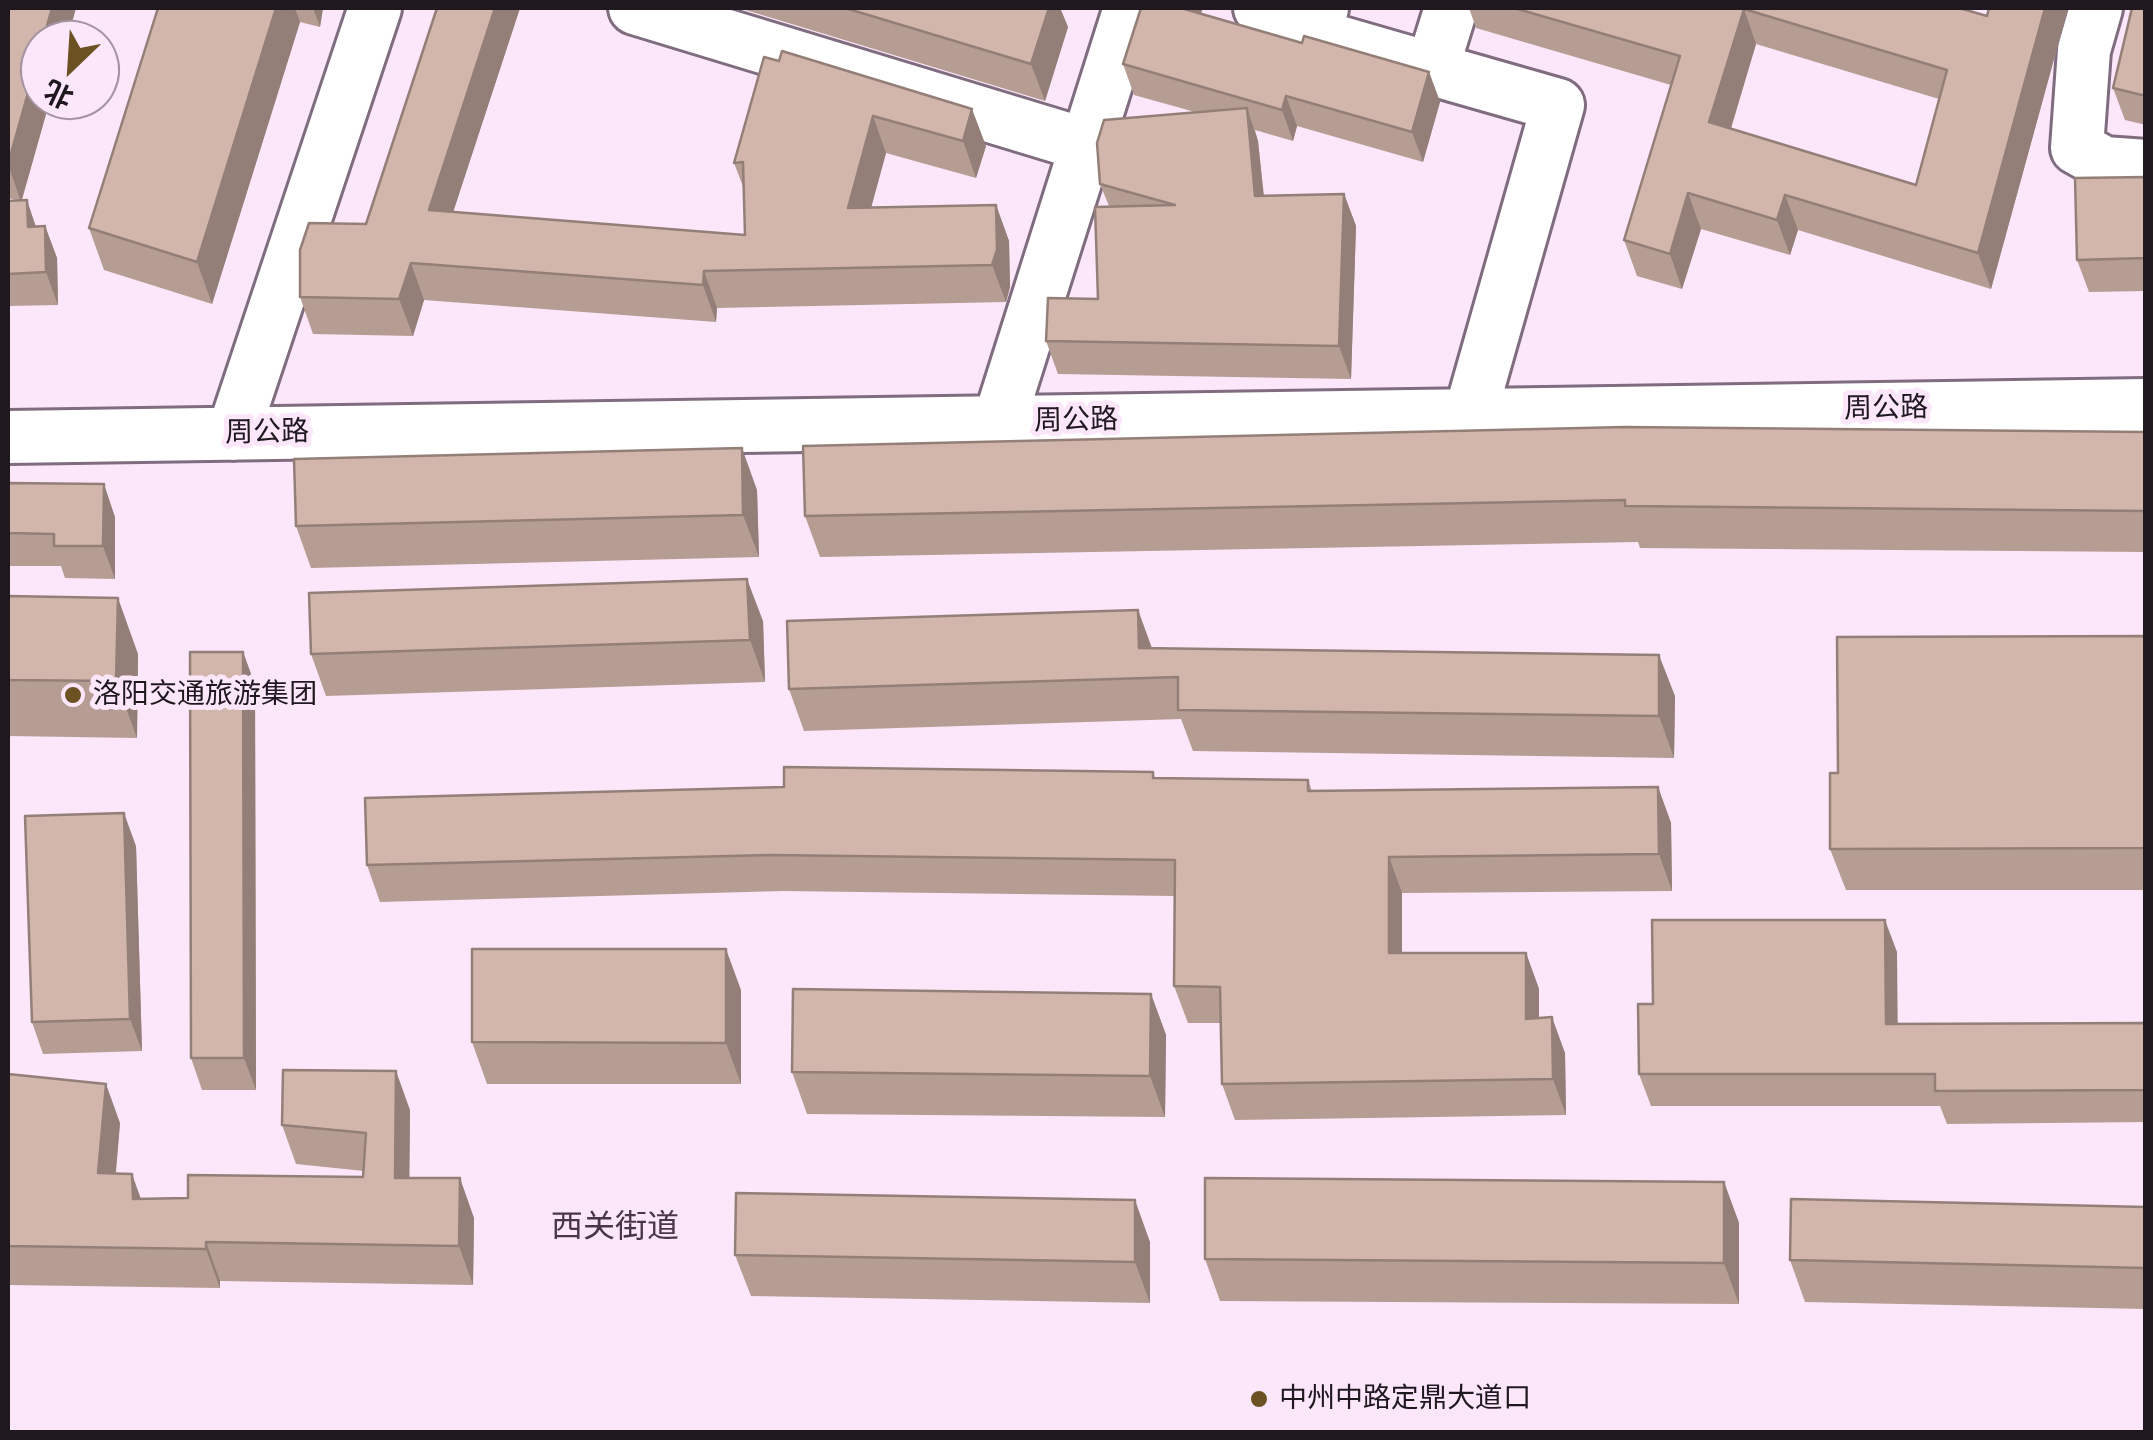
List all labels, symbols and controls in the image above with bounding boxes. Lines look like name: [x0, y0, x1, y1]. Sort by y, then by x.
north arrow: [20, 20, 120, 120]
text: 北: [37, 72, 79, 119]
street label: 周公路: [1844, 391, 1928, 427]
street label: 周公路: [1034, 403, 1118, 439]
street label: 周公路: [225, 415, 309, 451]
place label: 洛阳交通旅游集团: [93, 678, 317, 712]
marker: 洛阳交通旅游集团: [62, 684, 84, 706]
district label: 西关街道: [551, 1209, 679, 1247]
place label: 中州中路定鼎大道口: [1279, 1382, 1531, 1416]
marker: 中州中路定鼎大道口: [1248, 1388, 1270, 1410]

